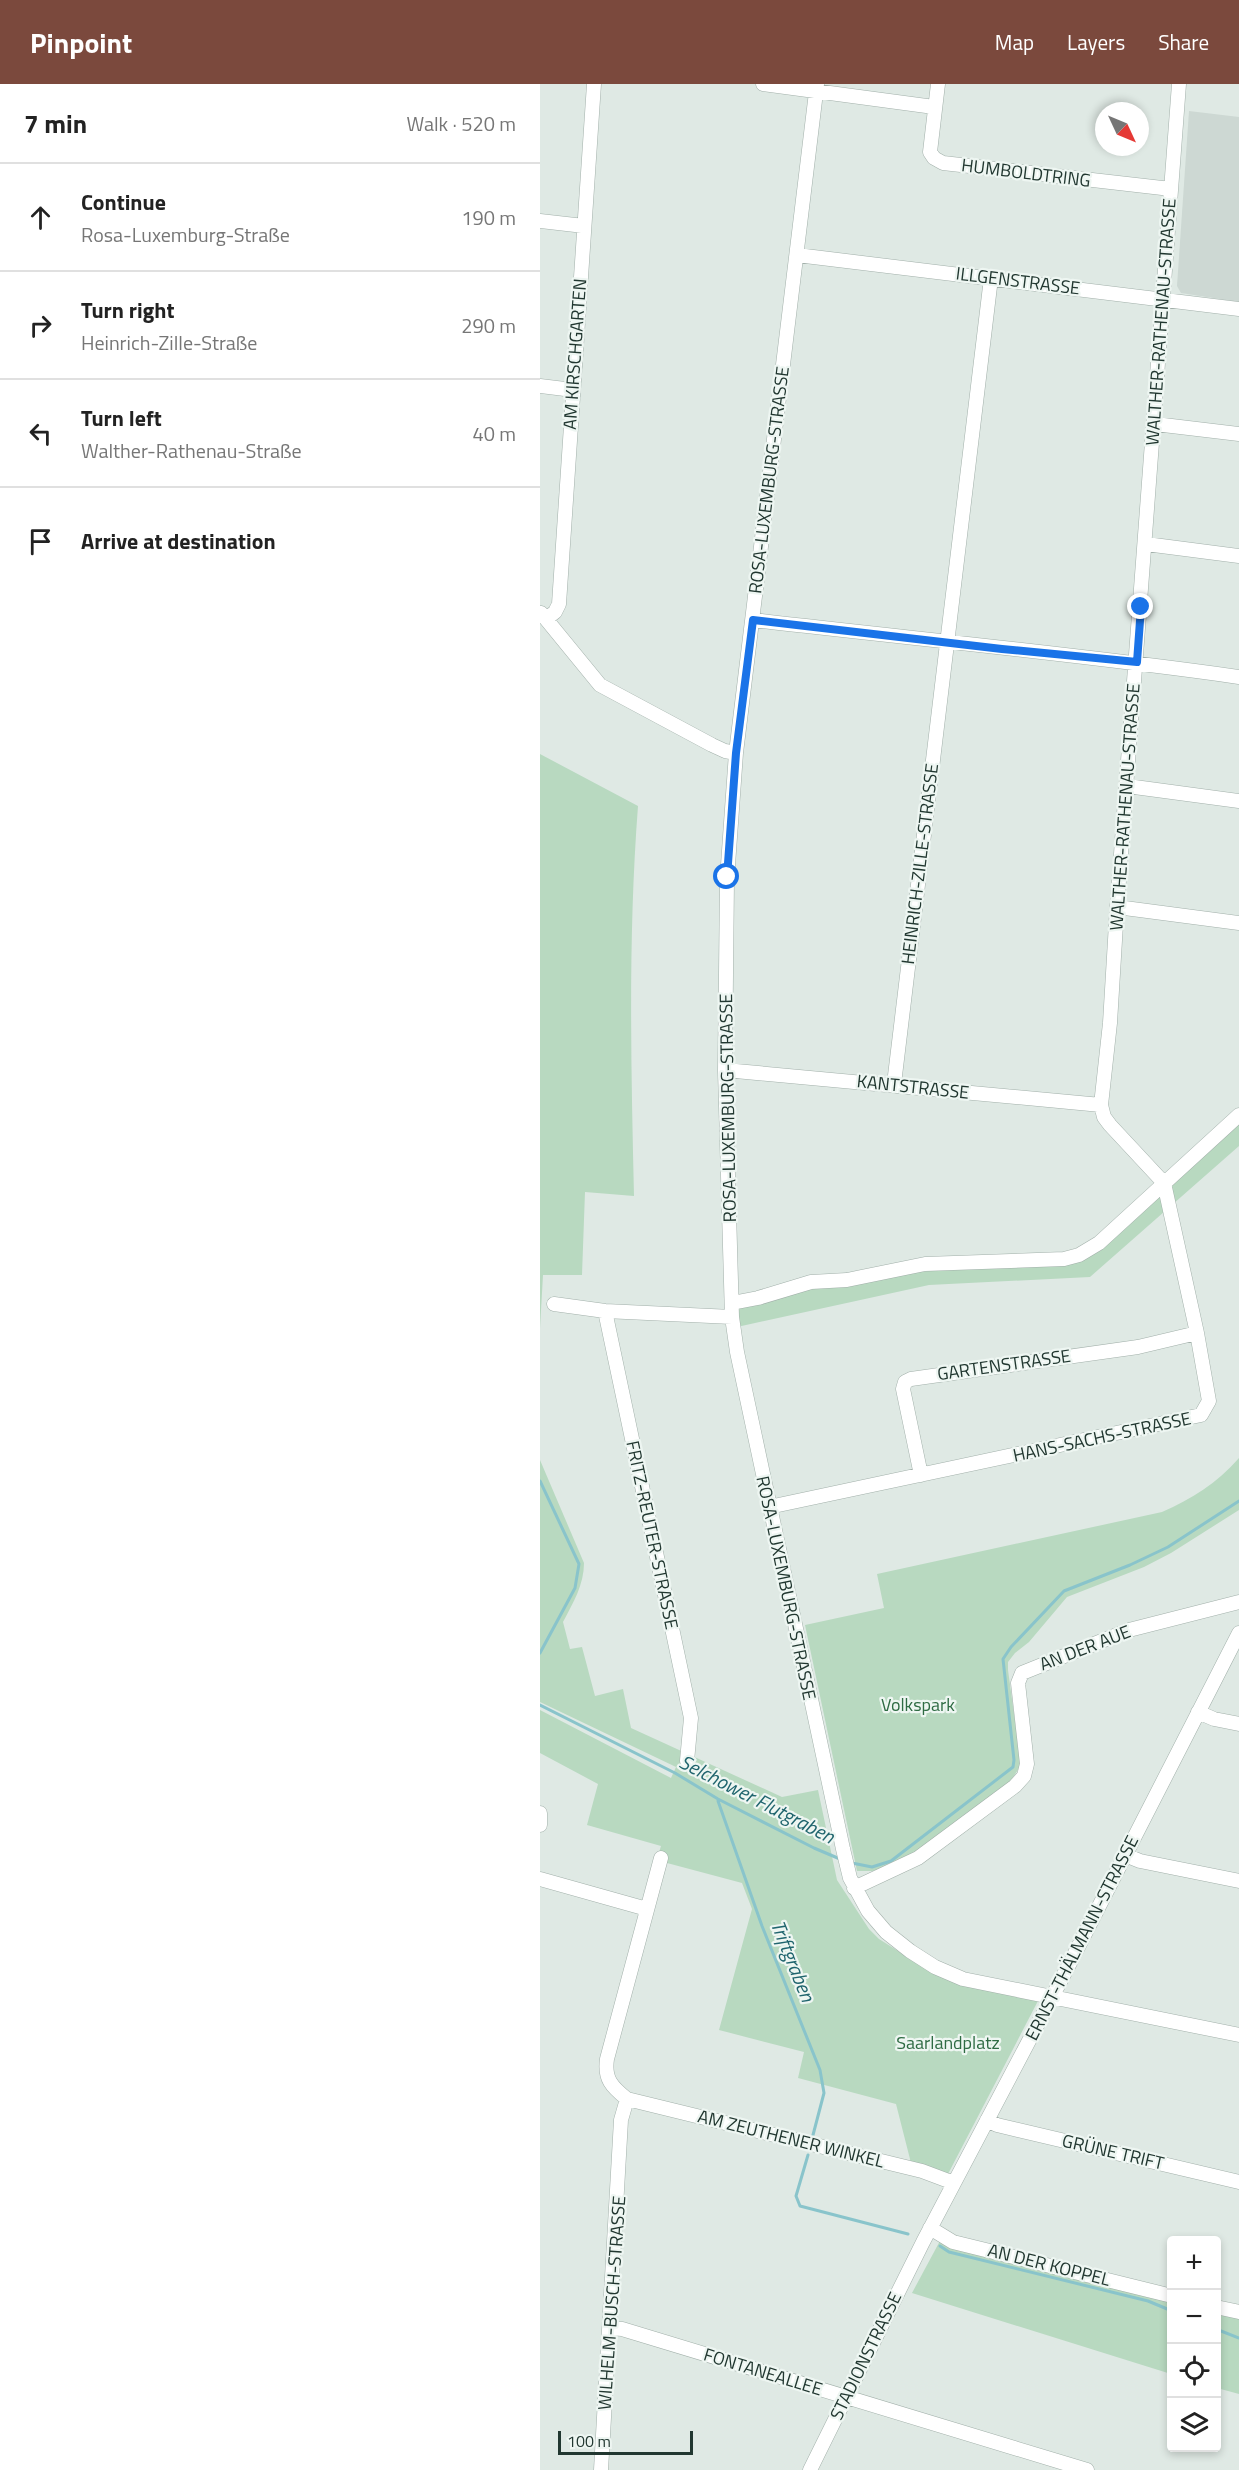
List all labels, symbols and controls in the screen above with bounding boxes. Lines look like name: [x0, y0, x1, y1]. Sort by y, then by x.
text: Pinpoint: [30, 21, 132, 64]
text: Map: [995, 26, 1034, 58]
text: Layers: [1067, 26, 1125, 58]
text: Share: [1158, 26, 1209, 58]
north arrow: [1095, 102, 1149, 156]
text: 7 min: [24, 104, 87, 143]
text: Walk · 520 m: [407, 108, 516, 139]
street label: HUMBOLDTRING: [960, 151, 1092, 194]
text: Continue: [81, 185, 166, 219]
street label: WALTHER-RATHENAU-STRASSE: [1138, 197, 1183, 447]
icon: ahead: [24, 201, 57, 234]
text: 190 m: [461, 202, 516, 233]
text: Rosa-Luxemburg-Straße: [81, 219, 290, 250]
street label: ILLGENSTRASSE: [954, 260, 1082, 302]
street label: AM KIRSCHGARTEN: [556, 277, 593, 431]
text: Turn right: [81, 293, 175, 327]
icon: right: [24, 309, 57, 342]
text: 290 m: [461, 310, 516, 341]
text: Heinrich-Zille-Straße: [81, 327, 257, 358]
street label: ROSA-LUXEMBURG-STRASSE: [741, 365, 796, 595]
text: Turn left: [81, 401, 162, 435]
icon: left: [24, 417, 57, 450]
text: 40 m: [472, 418, 516, 449]
text: Walther-Rathenau-Straße: [81, 435, 302, 466]
text: Arrive at destination: [81, 524, 276, 558]
icon: arrive: [24, 525, 57, 558]
route end: [1127, 593, 1153, 619]
street label: WALTHER-RATHENAU-STRASSE: [1102, 682, 1147, 932]
street label: HEINRICH-ZILLE-STRASSE: [894, 762, 945, 966]
route start: [713, 863, 739, 889]
street label: ROSA-LUXEMBURG-STRASSE: [712, 993, 743, 1223]
street label: KANTSTRASSE: [856, 1067, 971, 1106]
street label: GARTENSTRASSE: [935, 1342, 1072, 1387]
street label: HANS-SACHS-STRASSE: [1010, 1404, 1194, 1469]
street label: FRITZ-REUTER-STRASSE: [619, 1438, 686, 1632]
street label: ROSA-LUXEMBURG-STRASSE: [750, 1473, 823, 1703]
street label: AN DER AUE: [1035, 1618, 1134, 1677]
park label: Volkspark: [881, 1691, 955, 1718]
water label: Selchower Flutgraben: [674, 1746, 841, 1852]
street label: ERNST-THÄLMANN-STRASSE: [1018, 1831, 1145, 2045]
water label: Triftgraben: [763, 1915, 824, 2007]
park label: Saarlandplatz: [896, 2029, 1000, 2056]
street label: AM ZEUTHENER WINKEL: [695, 2102, 887, 2175]
street label: GRÜNE TRIFT: [1060, 2127, 1167, 2176]
street label: WILHELM-BUSCH-STRASSE: [591, 2195, 632, 2411]
street label: AN DER KOPPEL: [985, 2236, 1113, 2293]
map controls: [1167, 2236, 1221, 2452]
button: +: [1167, 2236, 1221, 2290]
street label: STADIONSTRASSE: [823, 2287, 908, 2424]
button: −: [1167, 2290, 1221, 2344]
street label: FONTANEALLEE: [701, 2341, 826, 2402]
button: locate: [1167, 2344, 1221, 2398]
button: layers: [1167, 2398, 1221, 2452]
scale bar: [558, 2428, 693, 2456]
text: 100 m: [567, 2429, 611, 2453]

